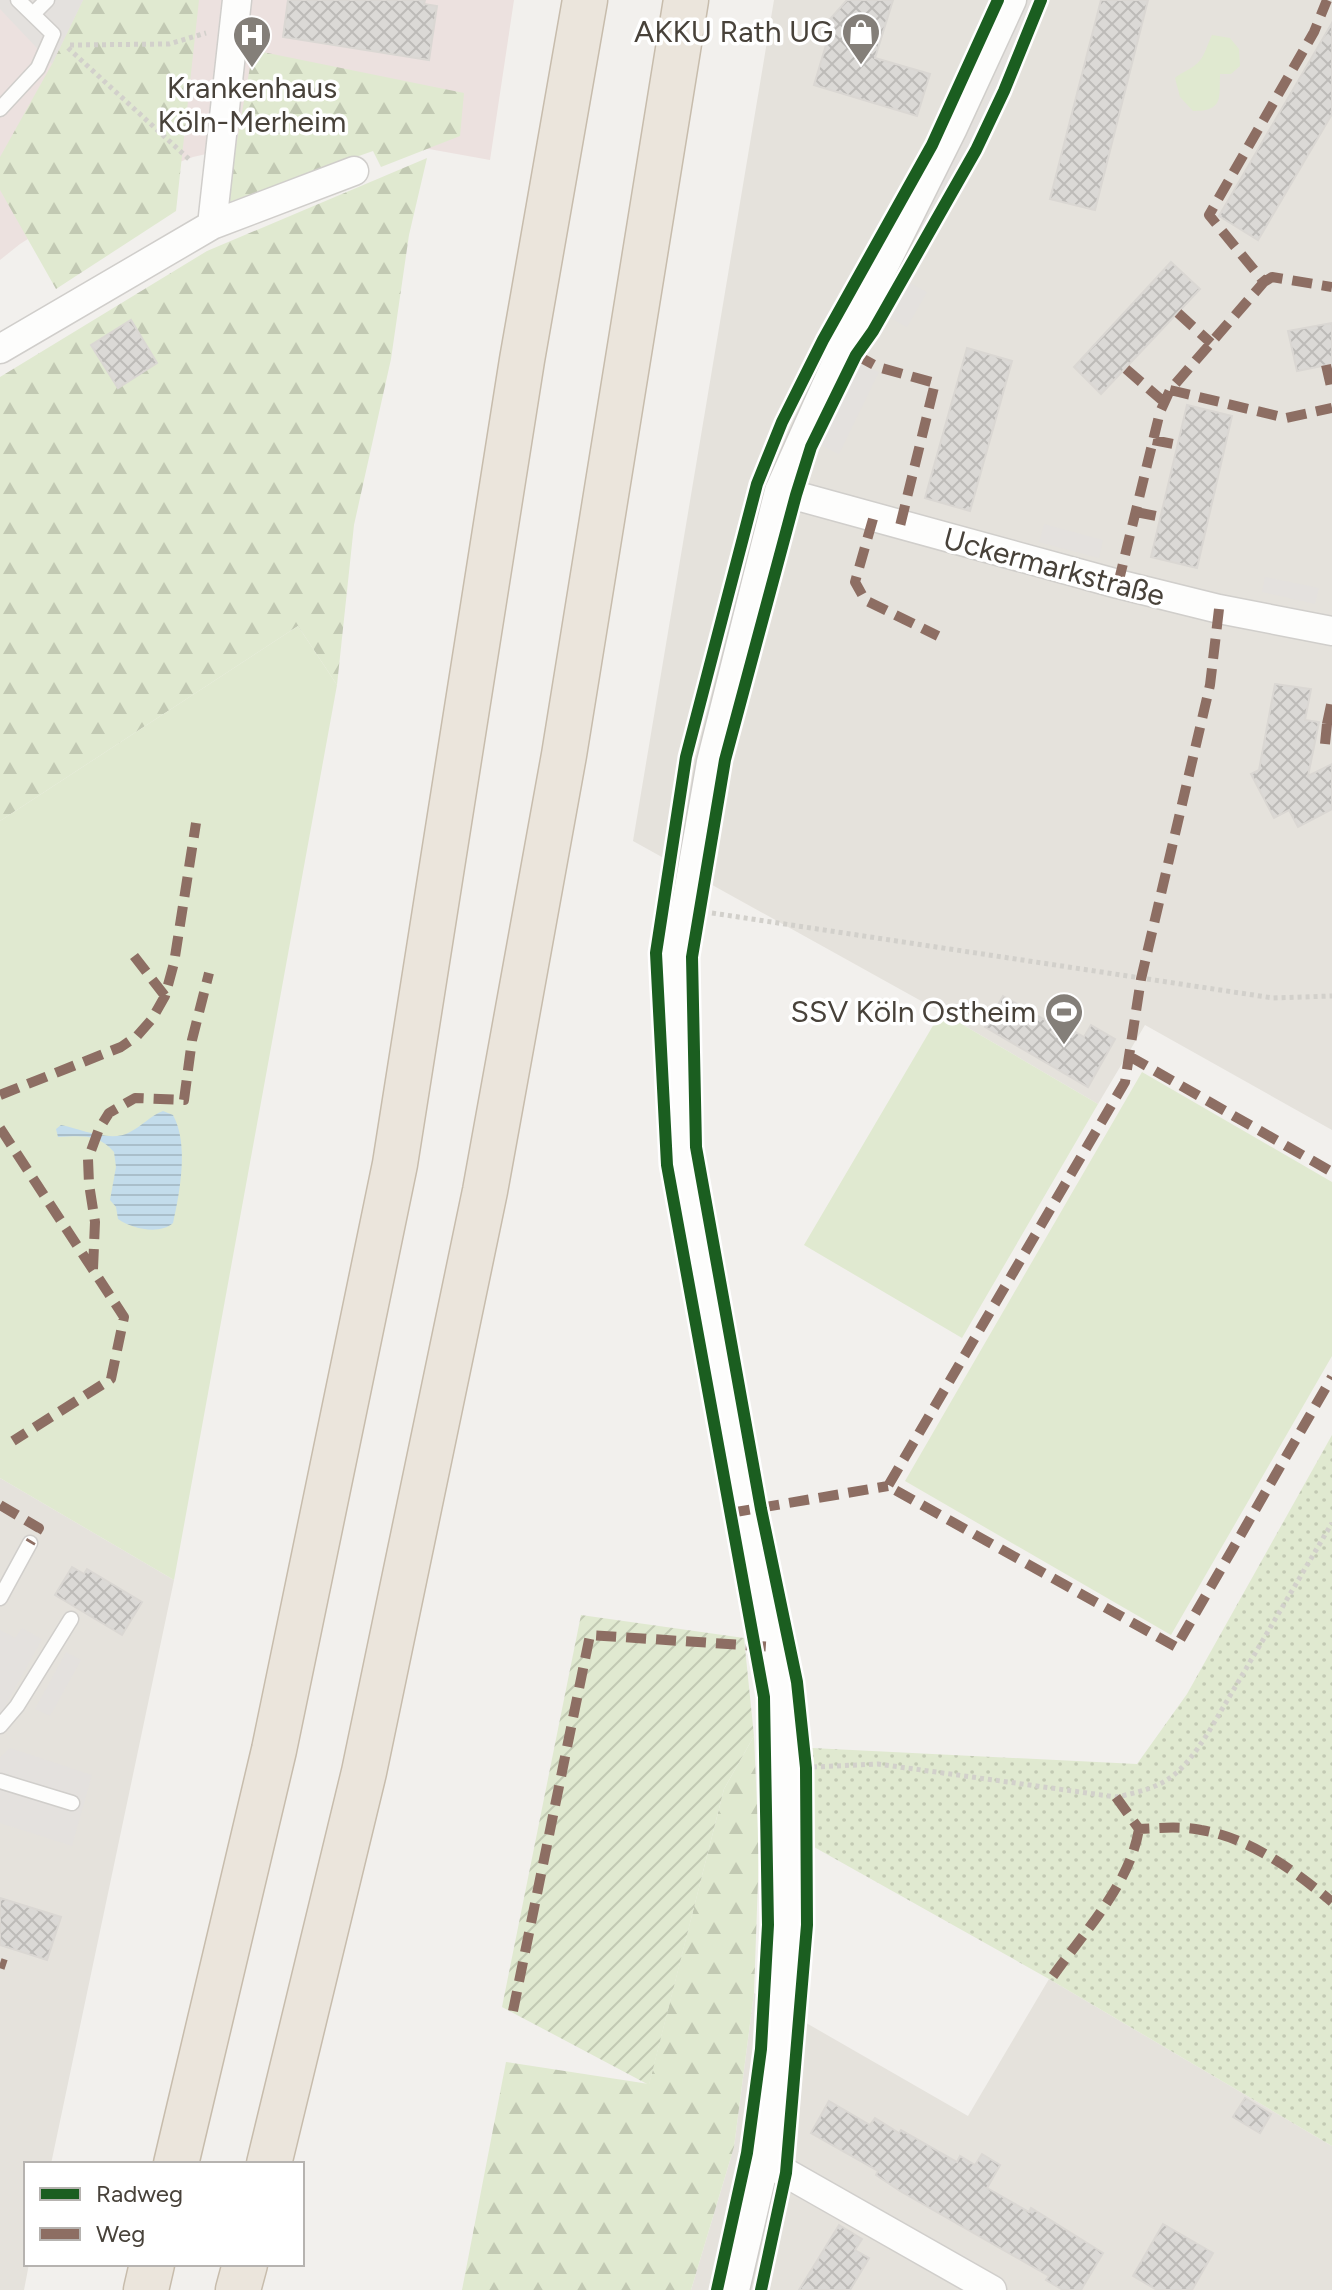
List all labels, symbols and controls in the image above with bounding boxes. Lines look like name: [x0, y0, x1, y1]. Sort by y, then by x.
shop icon: AKKU Rath UG: [840, 11, 882, 66]
place label: AKKU Rath UG: [634, 13, 833, 50]
hospital icon: Krankenhaus Köln-Merheim: [231, 14, 273, 69]
place label: Krankenhaus Köln-Merheim: [158, 69, 346, 140]
street label: Uckermarkstraße: [939, 519, 1169, 614]
sports icon: SSV Köln Ostheim: [1043, 991, 1085, 1046]
place label: SSV Köln Ostheim: [791, 993, 1036, 1030]
legend: [24, 2162, 304, 2266]
text: Radweg: [96, 2179, 183, 2208]
text: Weg: [96, 2219, 145, 2248]

